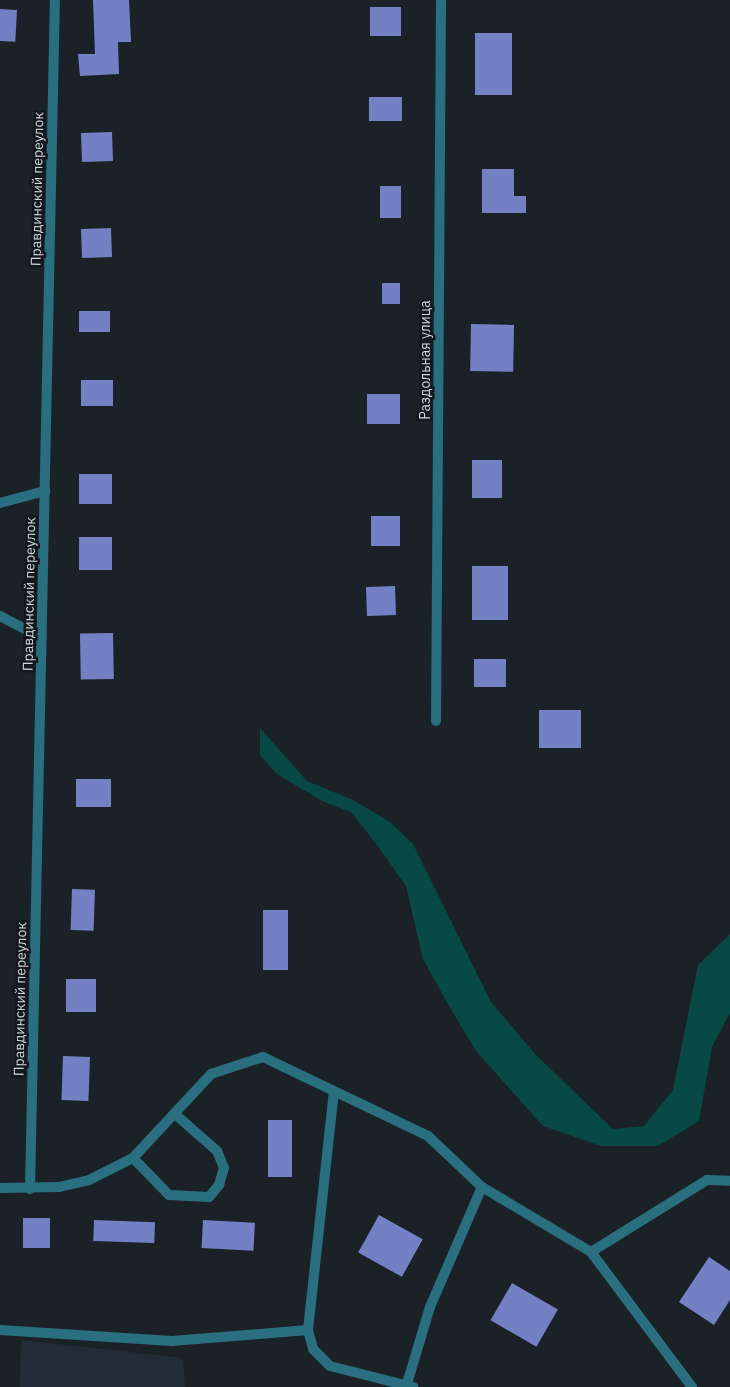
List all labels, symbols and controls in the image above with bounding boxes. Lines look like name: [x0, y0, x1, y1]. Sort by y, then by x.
street label: Правдинский переулок: [27, 112, 47, 266]
street label: Раздольная улица: [417, 300, 433, 420]
street label: Правдинский переулок: [19, 517, 39, 671]
street label: Правдинский переулок: [10, 922, 30, 1076]

